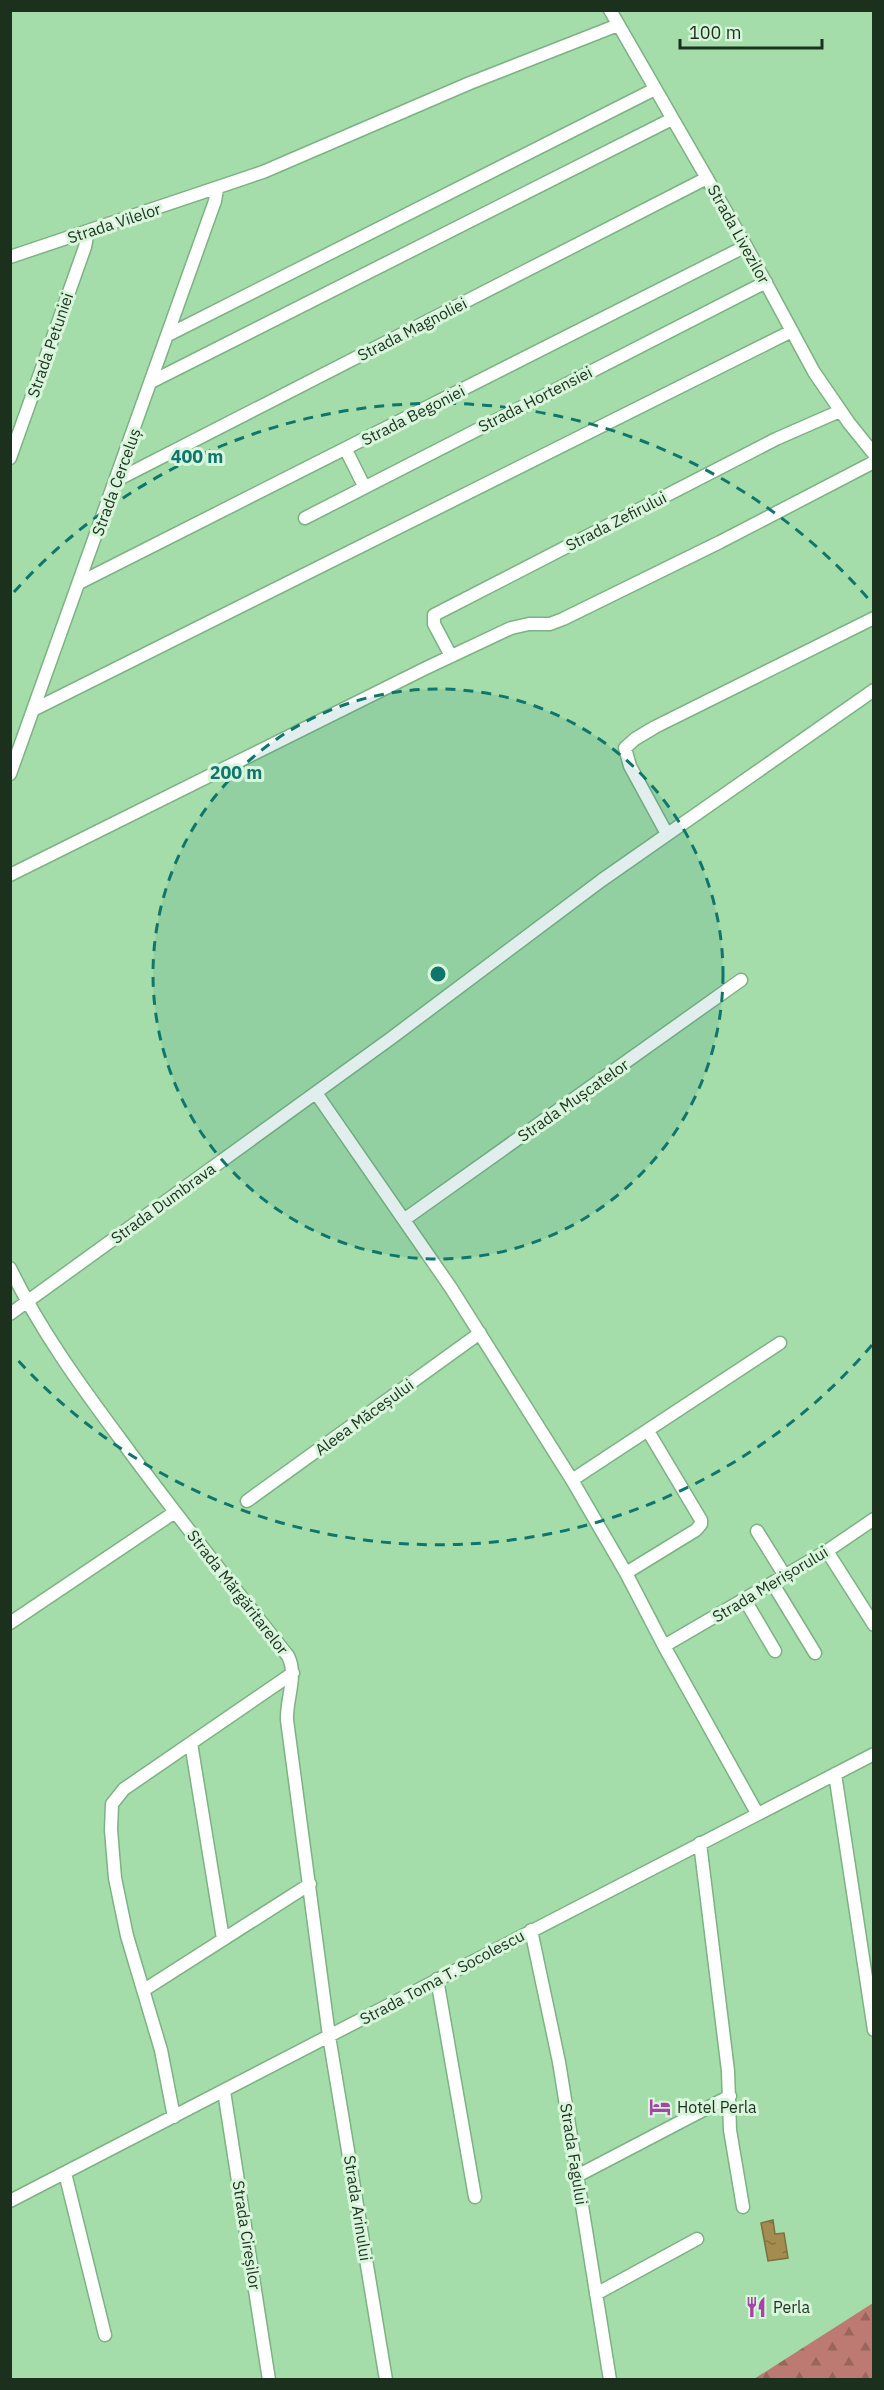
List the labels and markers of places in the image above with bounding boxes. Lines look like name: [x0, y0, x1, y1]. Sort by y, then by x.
centre of rings: [428, 964, 448, 984]
hotel icon: Hotel Perla: [648, 2095, 672, 2119]
place label: Hotel Perla: [677, 2097, 757, 2117]
restaurant icon: Perla: [744, 2295, 768, 2319]
place label: Perla: [773, 2297, 810, 2317]

